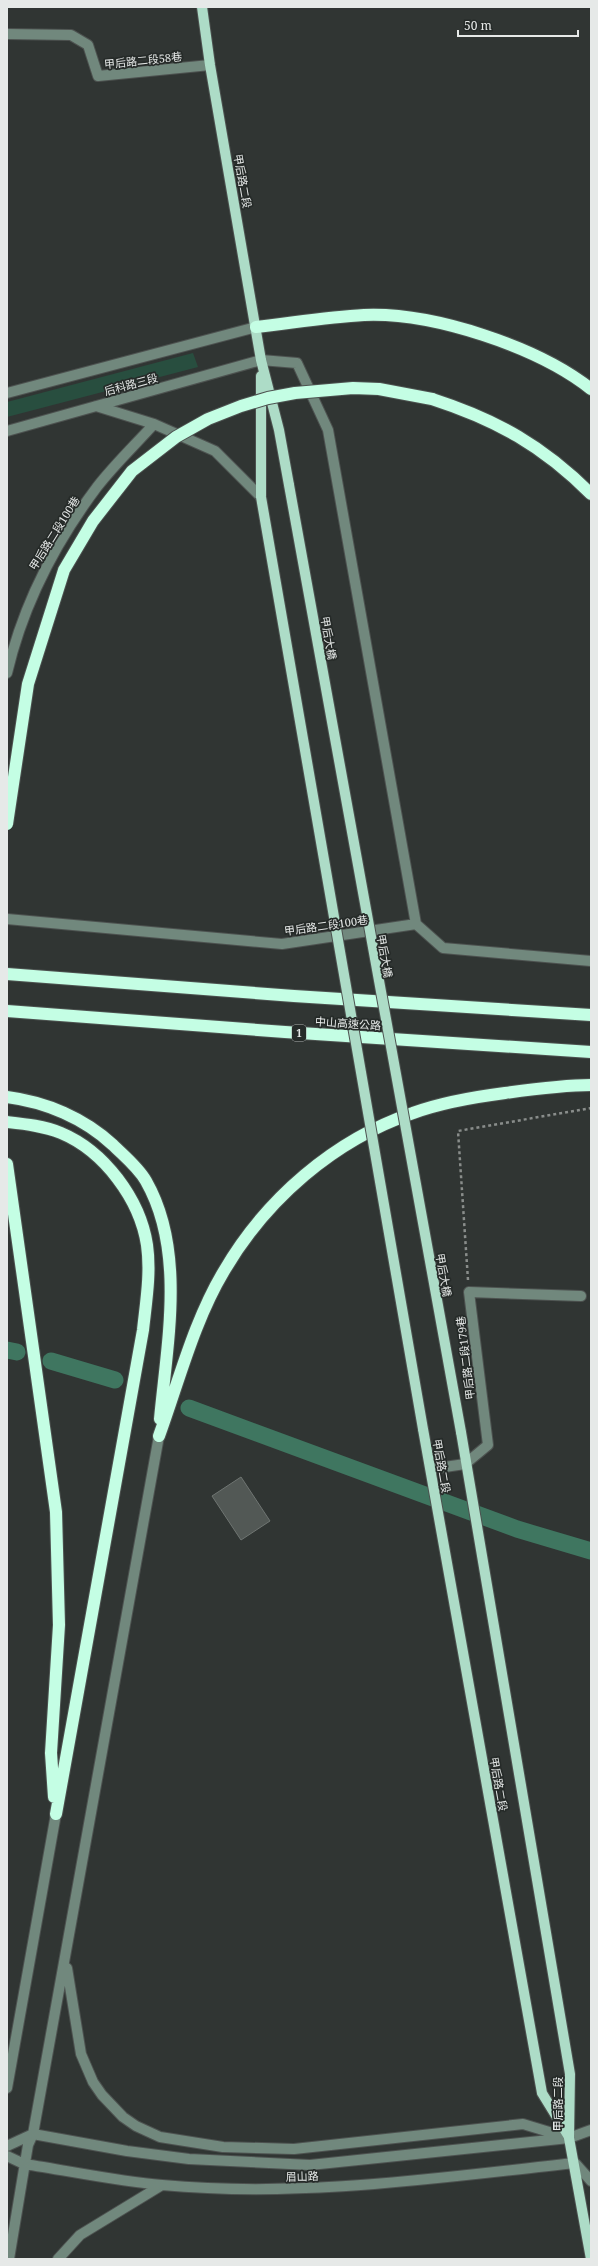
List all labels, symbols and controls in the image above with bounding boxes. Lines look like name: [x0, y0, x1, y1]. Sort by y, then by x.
scale bar: [458, 12, 578, 38]
text: 50 m: [464, 17, 492, 34]
street label: 甲后路二段58巷: [103, 48, 183, 72]
street label: 甲后路二段: [231, 153, 255, 209]
street label: 后科路三段: [102, 370, 160, 398]
street label: 甲后路二段100巷: [25, 493, 83, 573]
street label: 甲后大橋: [318, 615, 340, 661]
street label: 甲后路二段100巷: [283, 912, 369, 938]
street label: 甲后大橋: [374, 933, 396, 979]
street label: 中山高速公路: [315, 1013, 381, 1033]
road number: 1: [292, 1025, 306, 1041]
street label: 甲后大橋: [433, 1252, 455, 1298]
street label: 甲后路二段179巷: [452, 1315, 478, 1401]
street label: 甲后路二段: [430, 1438, 454, 1494]
street label: 甲后路二段: [487, 1756, 511, 1812]
street label: 甲后路二段: [550, 2077, 565, 2132]
street label: 眉山路: [285, 2168, 319, 2184]

